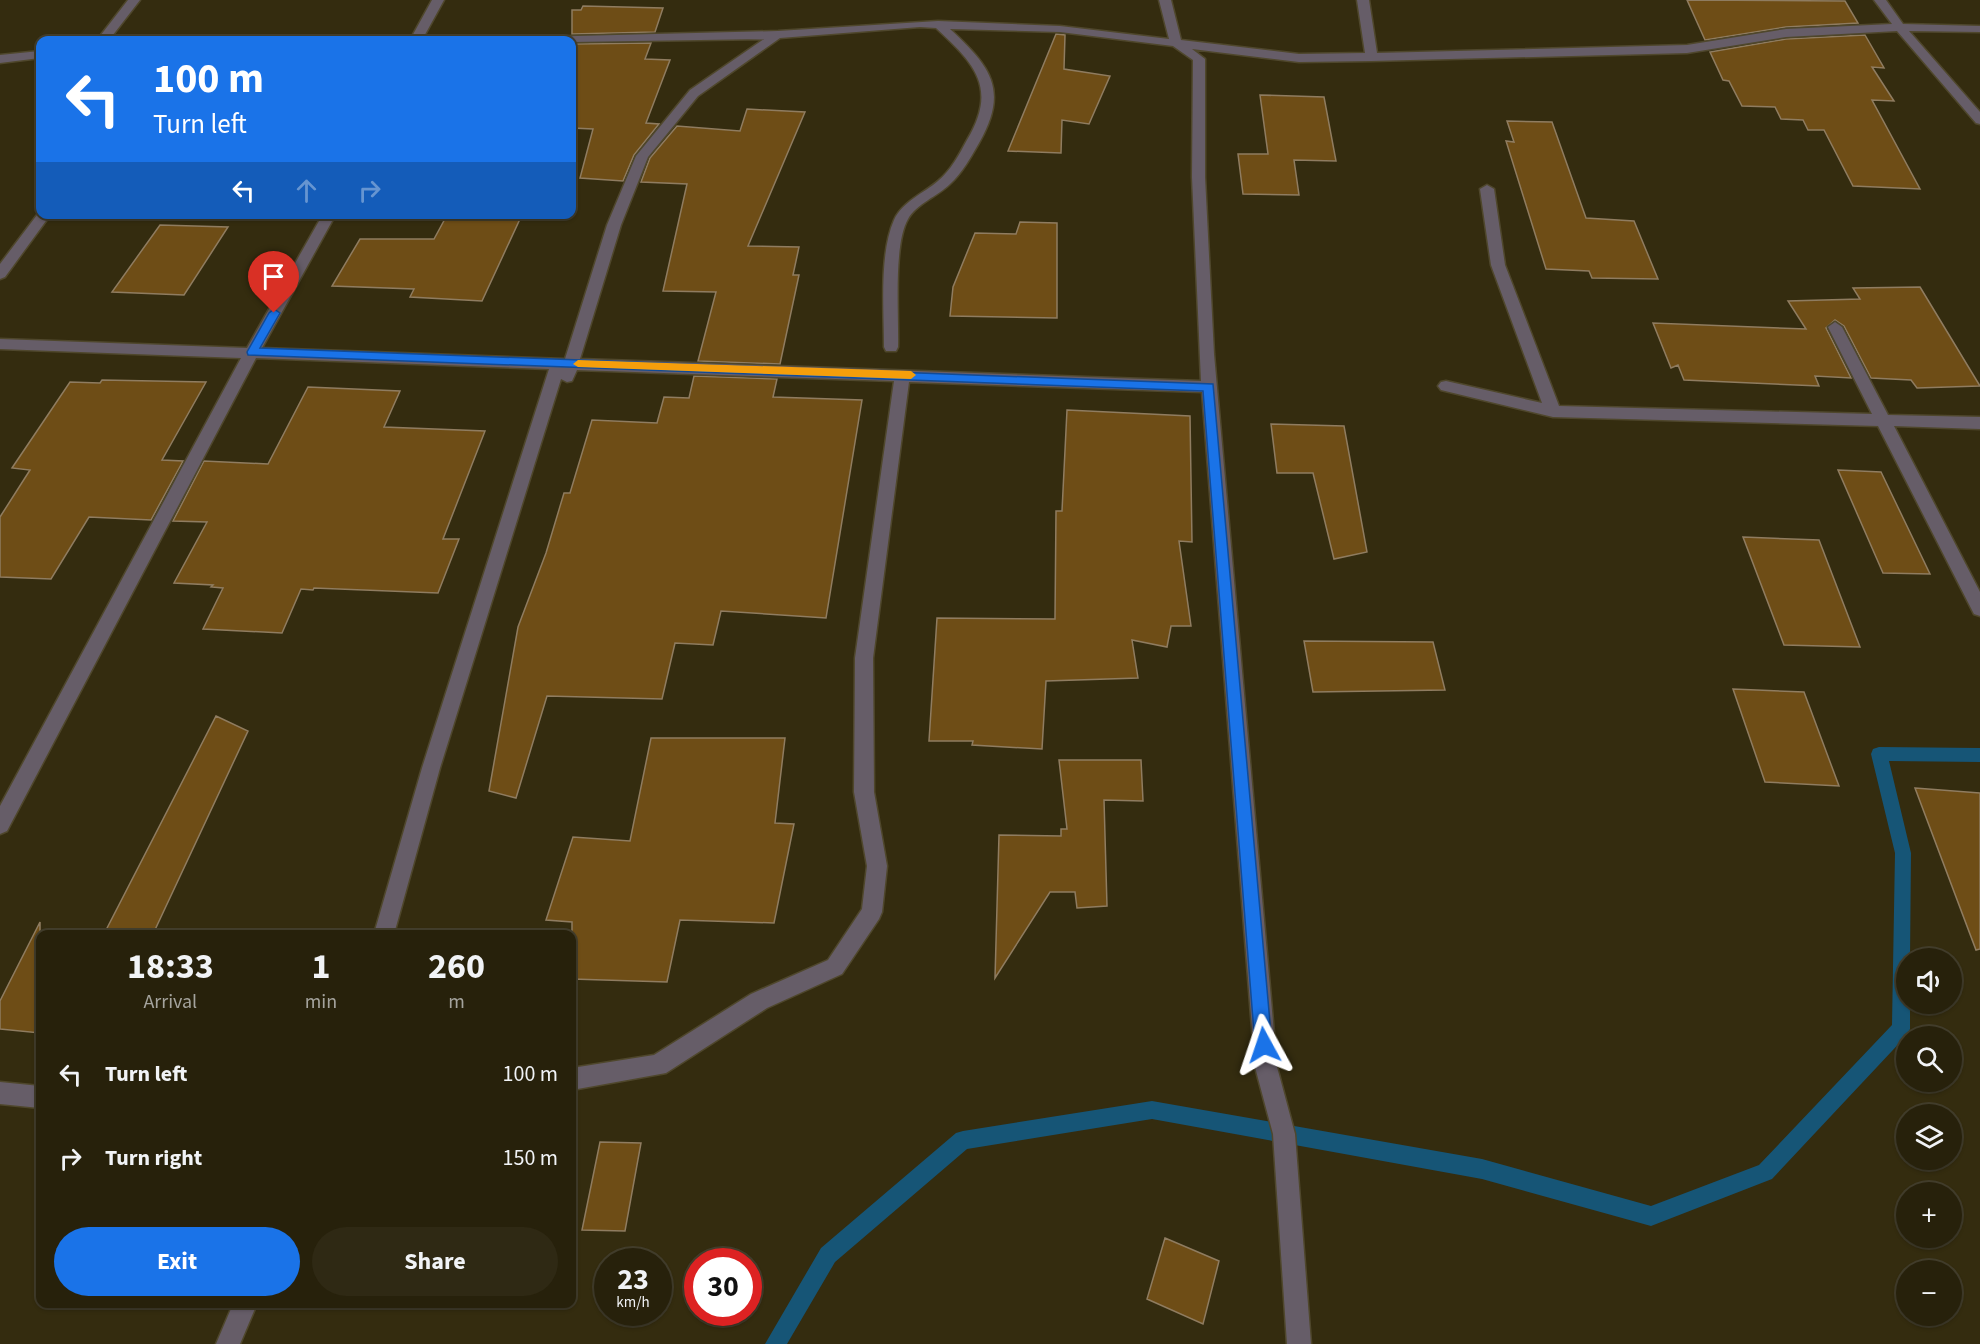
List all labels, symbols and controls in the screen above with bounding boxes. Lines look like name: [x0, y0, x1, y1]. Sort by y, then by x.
text: 100 m: [153, 49, 264, 109]
icon: left: [54, 60, 132, 138]
text: Turn left: [153, 105, 247, 144]
icon: left: [227, 174, 260, 207]
icon: ahead: [290, 174, 323, 207]
icon: right: [353, 174, 386, 207]
pin: [248, 251, 299, 313]
icon: arrive: [257, 260, 290, 293]
text: 18:33: [127, 941, 214, 992]
text: 1: [311, 941, 330, 992]
text: 260: [428, 941, 485, 992]
map controls: [1896, 948, 1962, 1326]
button: sound: [1896, 948, 1962, 1014]
text: Arrival: [143, 988, 197, 1016]
text: min: [305, 988, 337, 1016]
text: m: [448, 988, 465, 1016]
position arrow: [1232, 1013, 1296, 1077]
button: search: [1896, 1026, 1962, 1092]
icon: left: [54, 1058, 87, 1091]
text: Turn left: [105, 1058, 187, 1090]
text: 100 m: [503, 1058, 558, 1090]
button: layers: [1896, 1104, 1962, 1170]
icon: right: [54, 1142, 87, 1175]
text: Turn right: [105, 1142, 202, 1174]
text: 150 m: [503, 1142, 558, 1174]
button: +: [1896, 1182, 1962, 1248]
button: Exit: [54, 1227, 300, 1296]
button: Share: [312, 1227, 558, 1296]
speed limit sign: 30: [684, 1248, 762, 1326]
text: 23: [617, 1258, 649, 1301]
button: −: [1896, 1260, 1962, 1326]
text: km/h: [616, 1292, 650, 1313]

